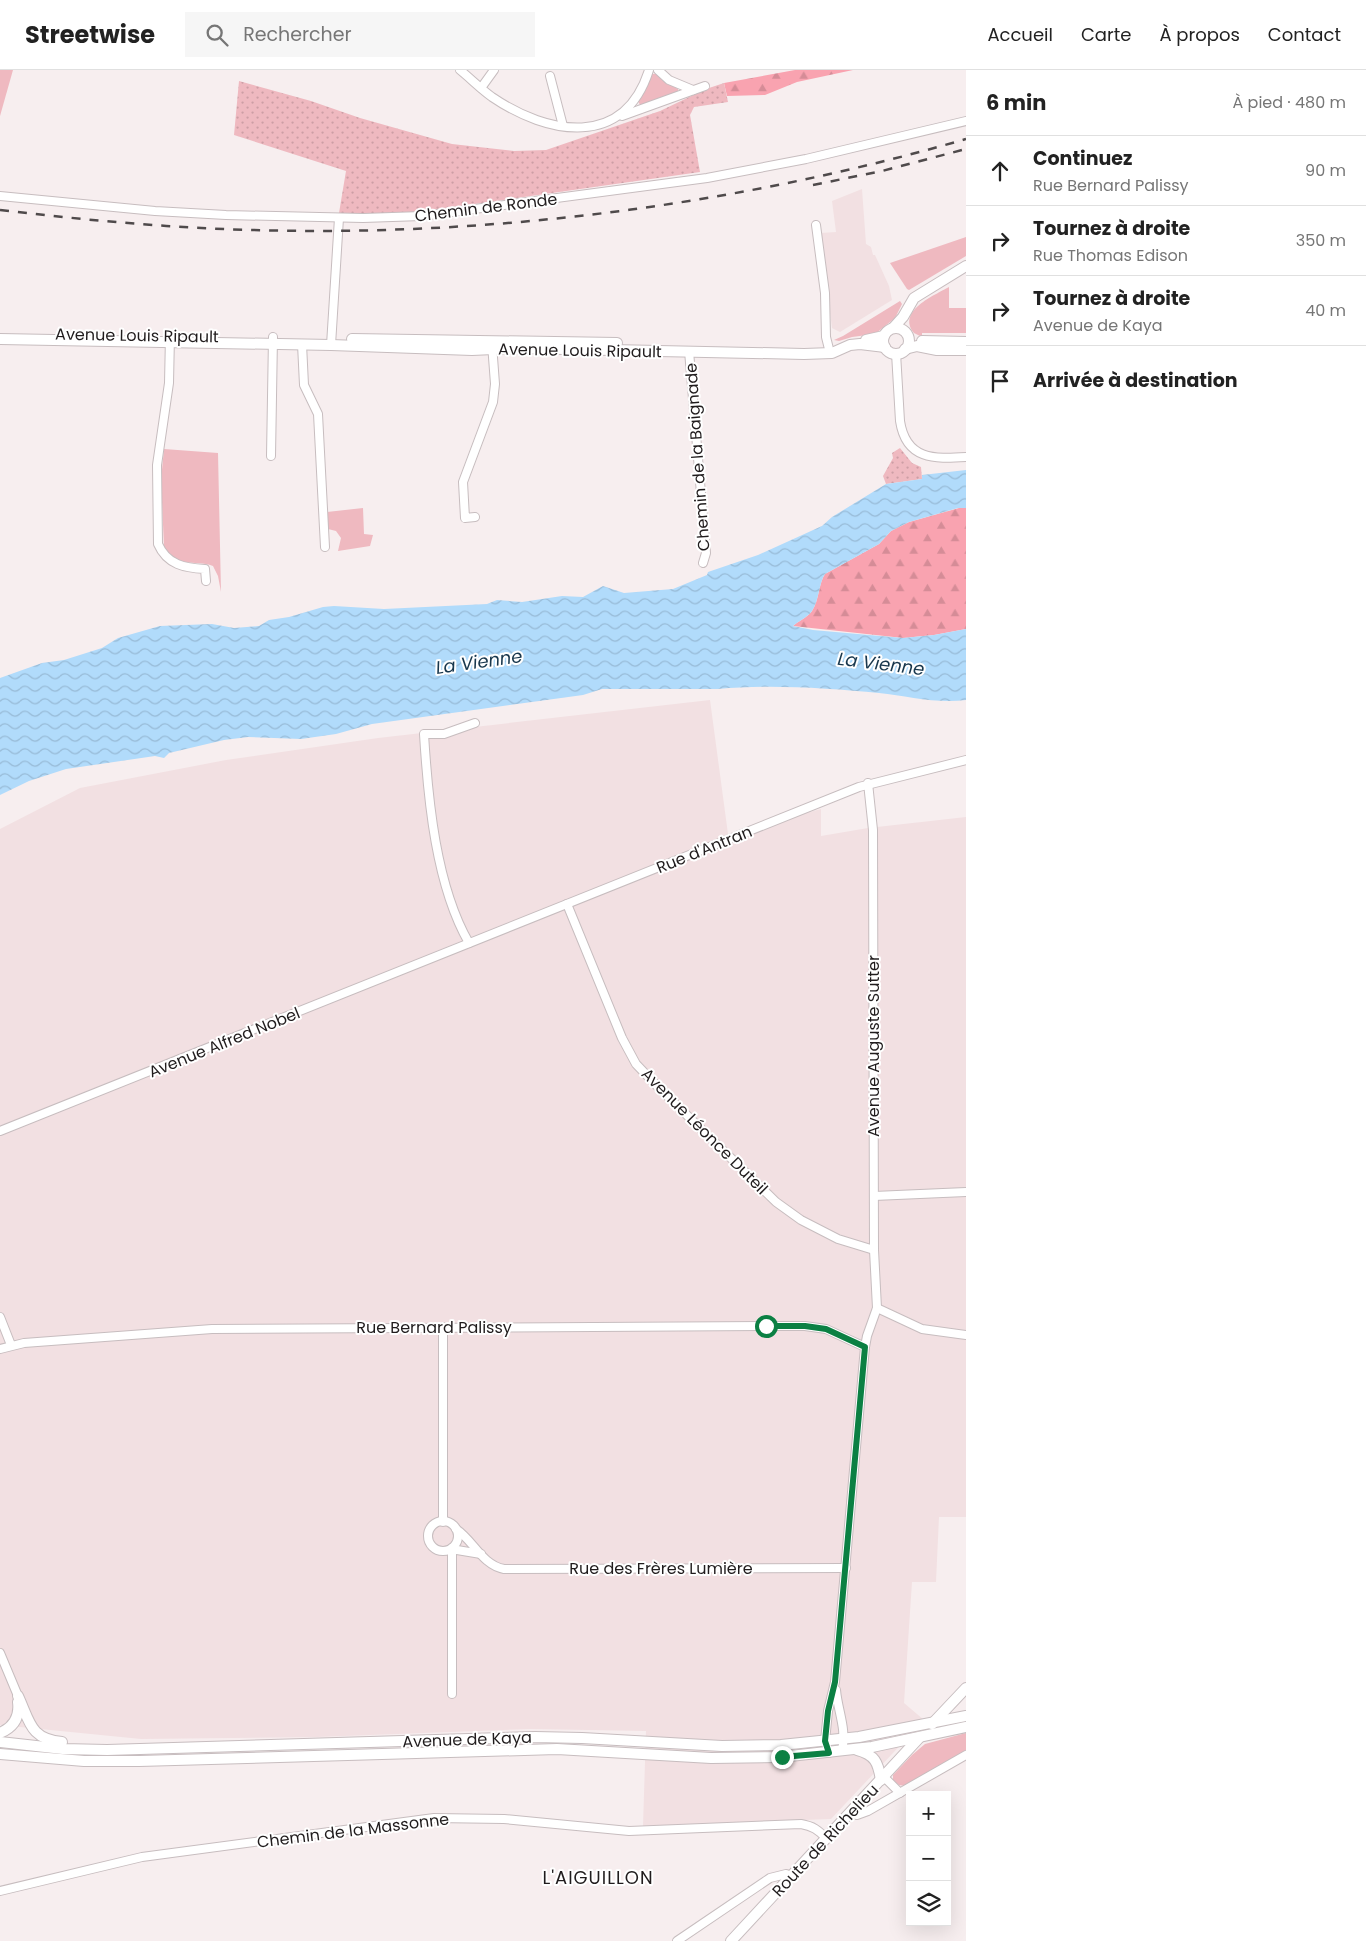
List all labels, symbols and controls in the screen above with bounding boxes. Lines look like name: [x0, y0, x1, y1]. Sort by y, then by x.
search box: [185, 12, 535, 57]
text: Streetwise: [25, 18, 155, 51]
icon: search: [203, 21, 231, 49]
text: Rechercher: [243, 21, 352, 48]
text: Accueil: [987, 22, 1053, 47]
text: Carte: [1081, 22, 1131, 47]
text: À propos: [1159, 22, 1240, 47]
text: Contact: [1268, 22, 1341, 47]
text: 6 min: [986, 88, 1046, 117]
text: À pied · 480 m: [1233, 91, 1346, 114]
text: Continuez: [1033, 145, 1132, 172]
icon: ahead: [986, 157, 1014, 185]
text: 90 m: [1305, 159, 1346, 182]
text: Rue Bernard Palissy: [1033, 174, 1189, 197]
street label: Chemin de Ronde: [413, 187, 559, 228]
text: Tournez à droite: [1033, 215, 1190, 242]
icon: right: [986, 227, 1014, 255]
text: 350 m: [1296, 229, 1346, 252]
text: Rue Thomas Edison: [1033, 244, 1188, 267]
text: Tournez à droite: [1033, 285, 1190, 312]
icon: right: [986, 297, 1014, 325]
text: 40 m: [1305, 299, 1346, 322]
text: Avenue de Kaya: [1033, 314, 1163, 337]
street label: Avenue Louis Ripault: [55, 323, 219, 348]
street label: Avenue Louis Ripault: [498, 338, 662, 363]
street label: Chemin de la Baignade: [679, 362, 716, 552]
icon: arrive: [986, 367, 1014, 395]
text: Arrivée à destination: [1033, 367, 1238, 394]
water label: La Vienne: [434, 643, 524, 680]
water label: La Vienne: [836, 646, 926, 681]
street label: Rue d'Antran: [653, 820, 756, 879]
street label: Avenue Auguste Sutter: [862, 955, 885, 1137]
street label: Avenue Alfred Nobel: [145, 1002, 303, 1083]
street label: Avenue Léonce Duteil: [636, 1063, 773, 1200]
route start: [755, 1315, 778, 1338]
street label: Rue Bernard Palissy: [356, 1316, 512, 1339]
street label: Rue des Frères Lumière: [569, 1557, 753, 1580]
street label: Avenue de Kaya: [402, 1726, 532, 1753]
route end: [771, 1746, 794, 1769]
street label: Route de Richelieu: [767, 1779, 884, 1902]
map controls: [906, 1791, 951, 1926]
button: +: [906, 1791, 951, 1836]
street label: Chemin de la Massonne: [256, 1807, 451, 1854]
button: −: [906, 1836, 951, 1881]
district label: L'AIGUILLON: [542, 1865, 654, 1890]
button: layers: [906, 1881, 951, 1926]

